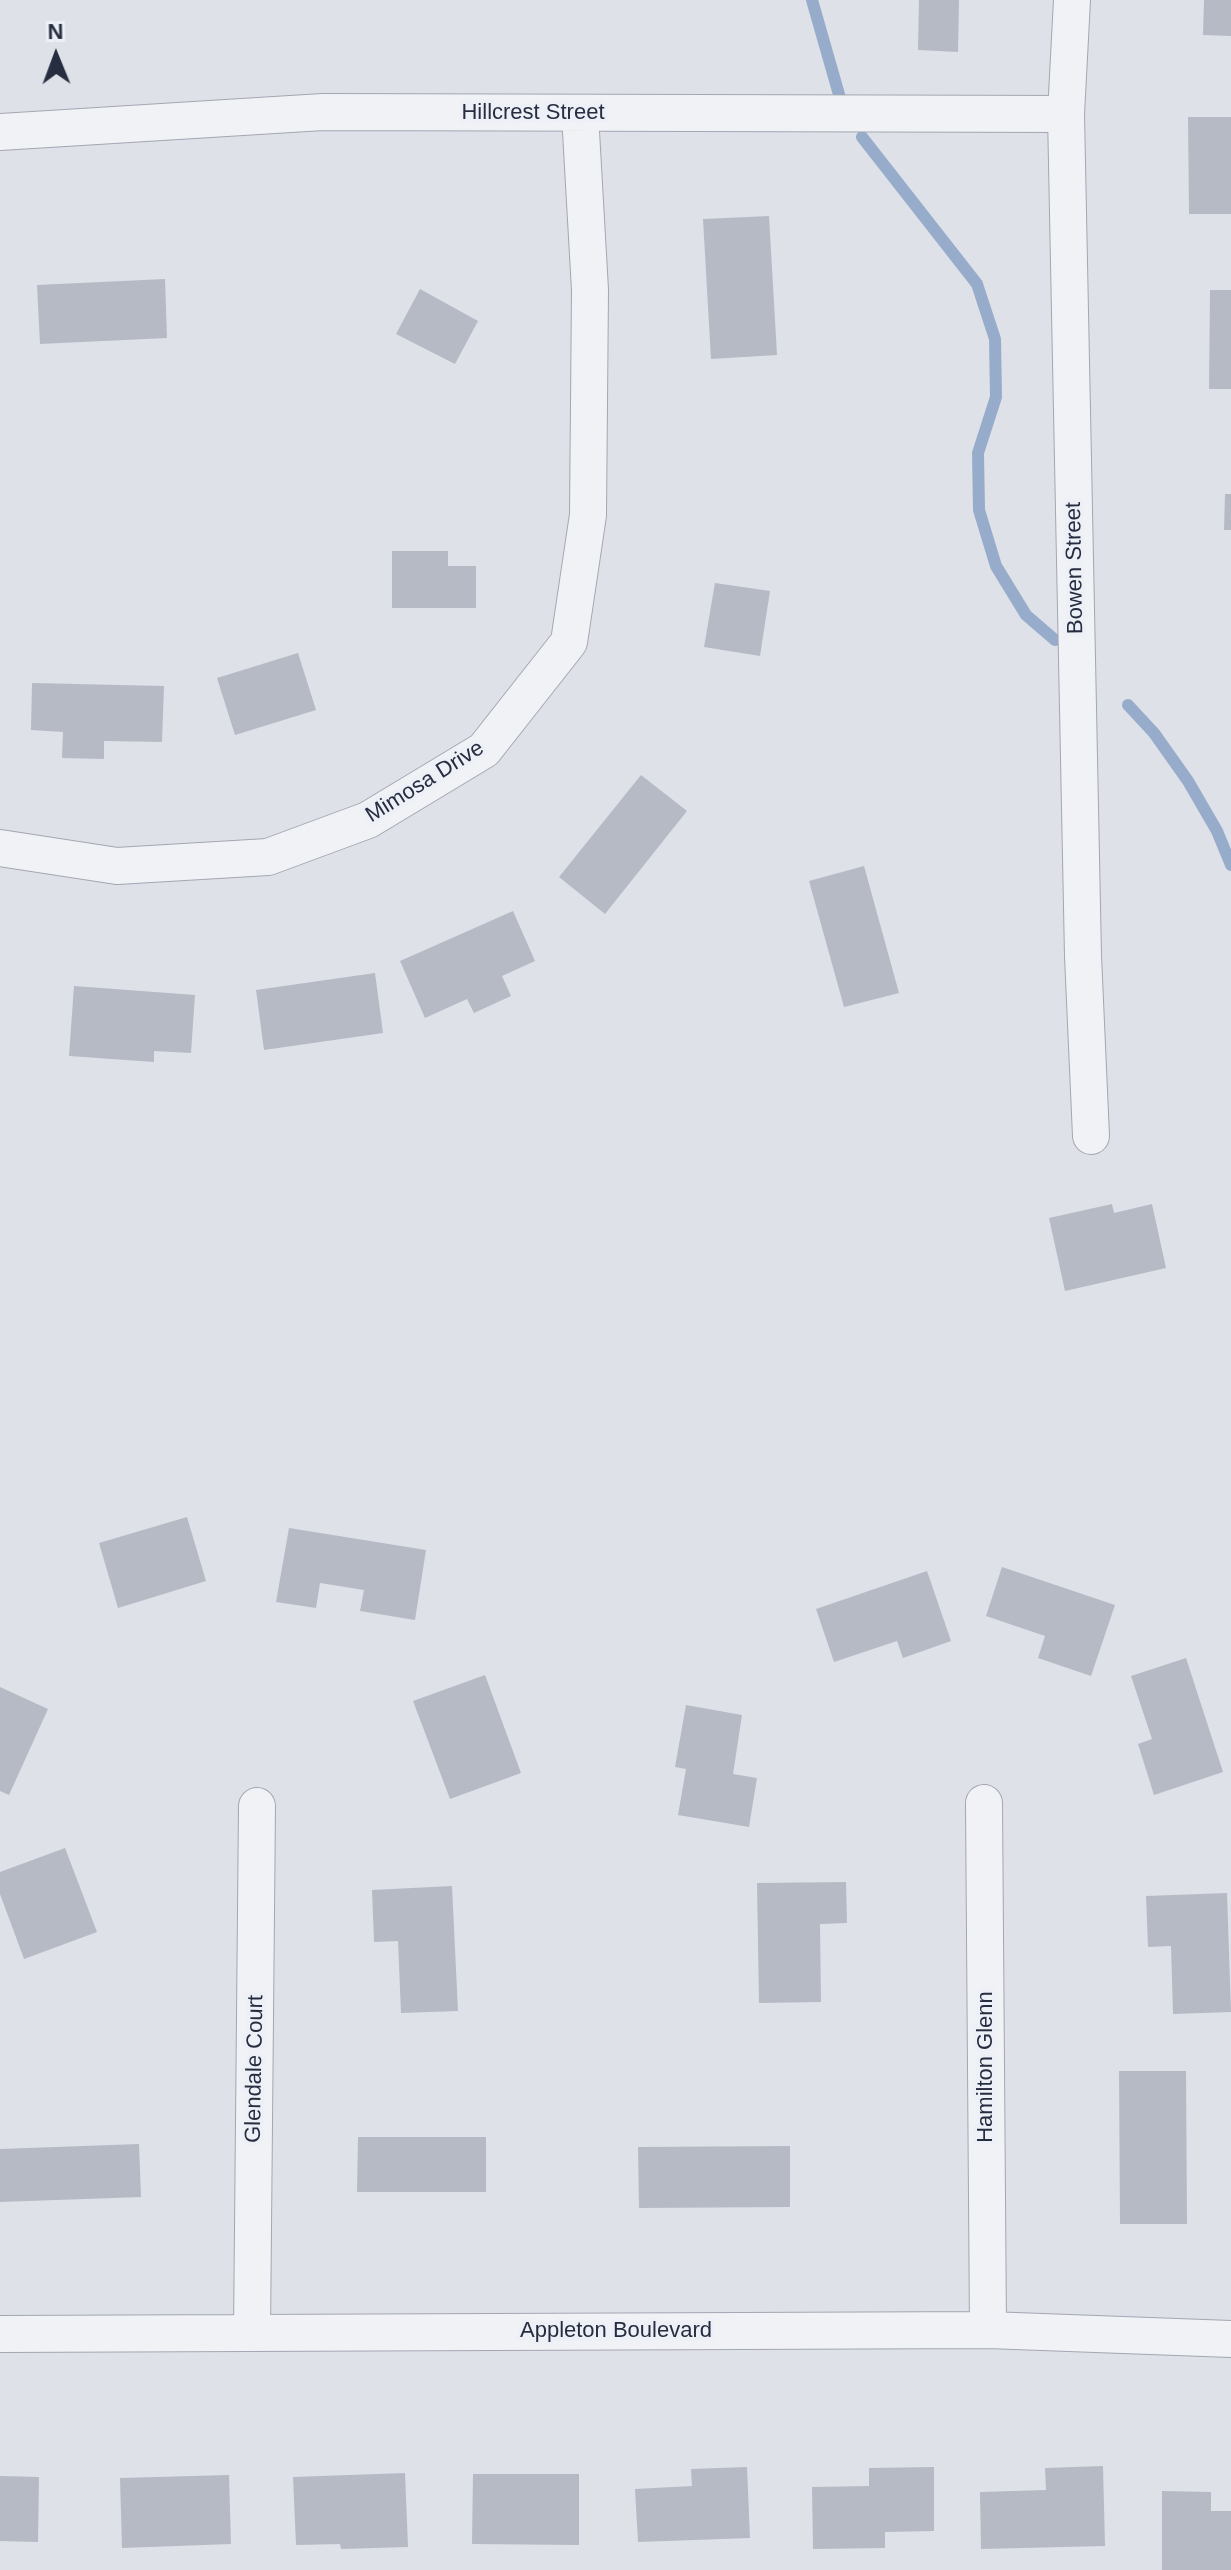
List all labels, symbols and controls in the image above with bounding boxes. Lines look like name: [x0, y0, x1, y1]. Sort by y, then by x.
north arrow: [16, 16, 96, 96]
text: N: [47, 19, 64, 44]
street label: Hillcrest Street: [461, 100, 605, 126]
street label: Bowen Street: [1061, 502, 1089, 634]
street label: Mimosa Drive: [361, 735, 489, 829]
street label: Hamilton Glenn: [973, 1991, 999, 2143]
street label: Glendale Court: [241, 1995, 269, 2143]
street label: Appleton Boulevard: [520, 2318, 712, 2344]

